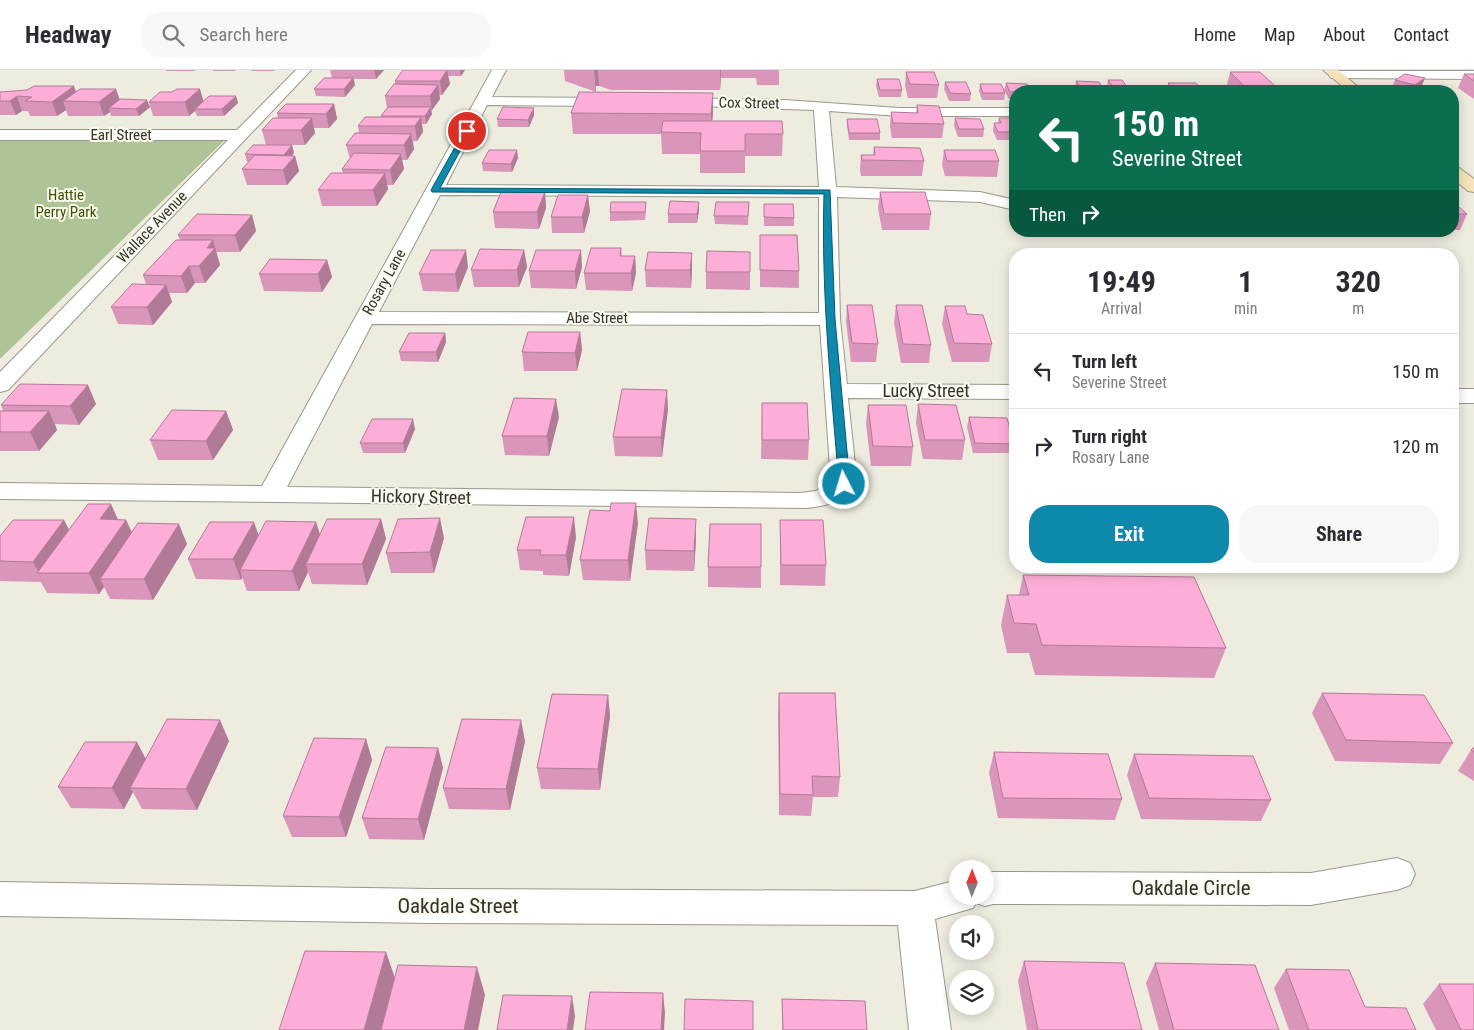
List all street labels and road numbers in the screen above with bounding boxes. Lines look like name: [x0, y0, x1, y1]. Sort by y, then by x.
street label: Cox Street: [718, 93, 780, 113]
street label: Earl Street: [90, 126, 152, 144]
street label: Wallace Avenue: [113, 187, 191, 267]
street label: Rosary Lane: [359, 246, 409, 318]
street label: Abe Street: [566, 309, 628, 327]
street label: Lucky Street: [882, 380, 970, 401]
street label: Hickory Street: [371, 485, 471, 508]
street label: Oakdale Circle: [1131, 876, 1251, 900]
street label: Oakdale Street: [397, 894, 519, 918]

